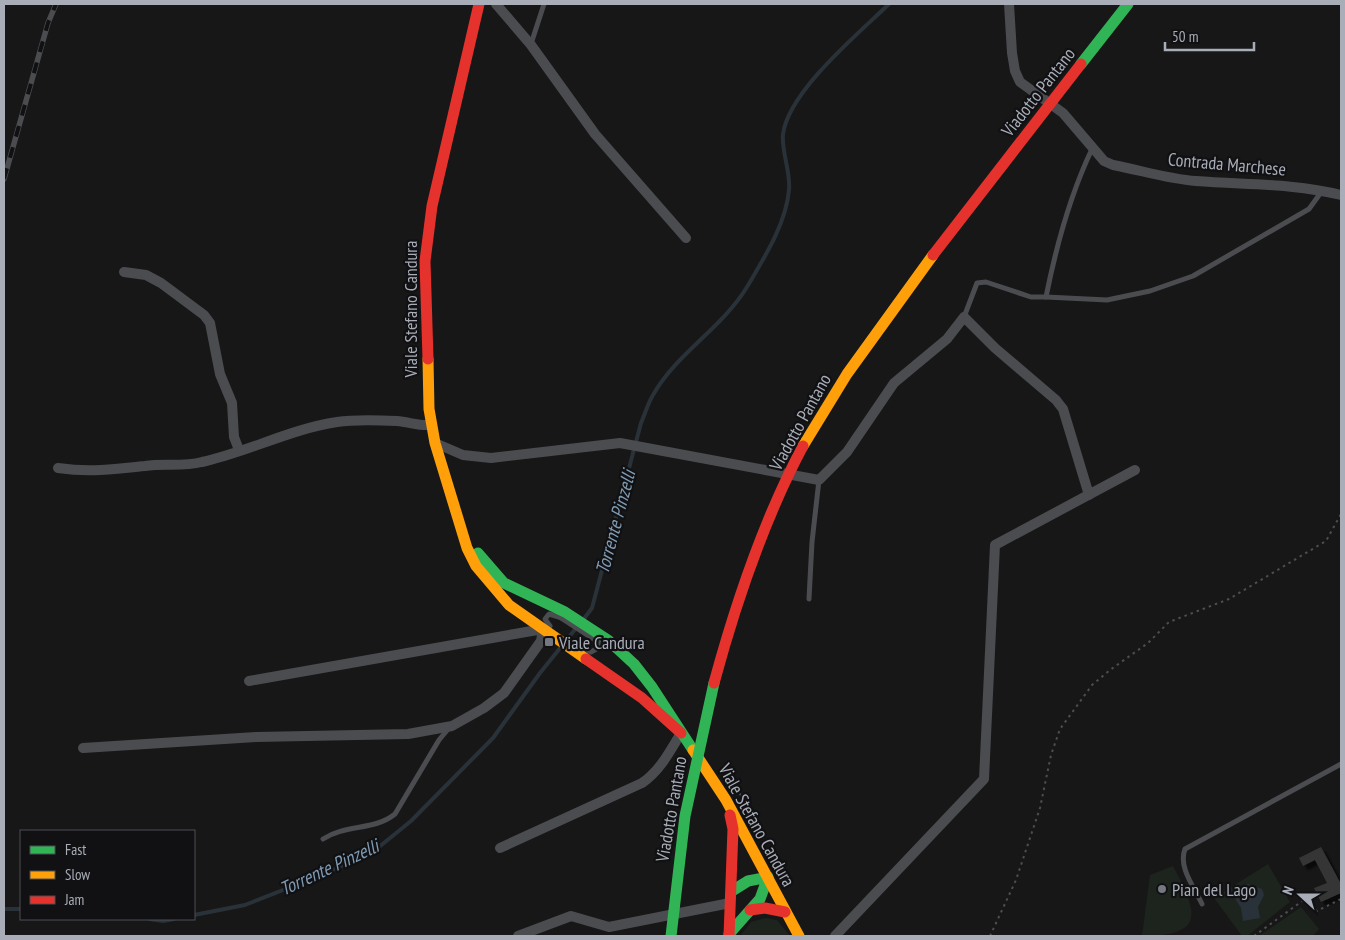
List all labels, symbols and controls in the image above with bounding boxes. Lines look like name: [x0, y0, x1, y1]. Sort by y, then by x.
scale bar: [1165, 20, 1254, 52]
text: 50 m: [1172, 27, 1198, 46]
street label: Viadotto Pantano: [995, 43, 1080, 142]
street label: Contrada Marchese: [1167, 147, 1287, 181]
street label: Viale Stefano Candura: [399, 241, 422, 379]
street label: Viadotto Pantano: [764, 369, 836, 475]
water label: Torrente Pinzelli: [590, 465, 641, 577]
place label: Viale Candura: [558, 631, 645, 654]
marker: Viale Candura: [543, 636, 555, 648]
street label: Viadotto Pantano: [650, 754, 692, 865]
street label: Viale Stefano Candura: [713, 759, 800, 890]
legend: [20, 830, 195, 920]
water label: Torrente Pinzelli: [276, 832, 385, 900]
text: Fast: [65, 840, 86, 859]
text: Slow: [65, 865, 90, 884]
north arrow: [1275, 870, 1325, 920]
place label: Pian del Lago: [1172, 878, 1256, 901]
marker: Pian del Lago: [1156, 883, 1168, 895]
text: N: [1278, 884, 1298, 897]
text: Jam: [64, 890, 84, 909]

